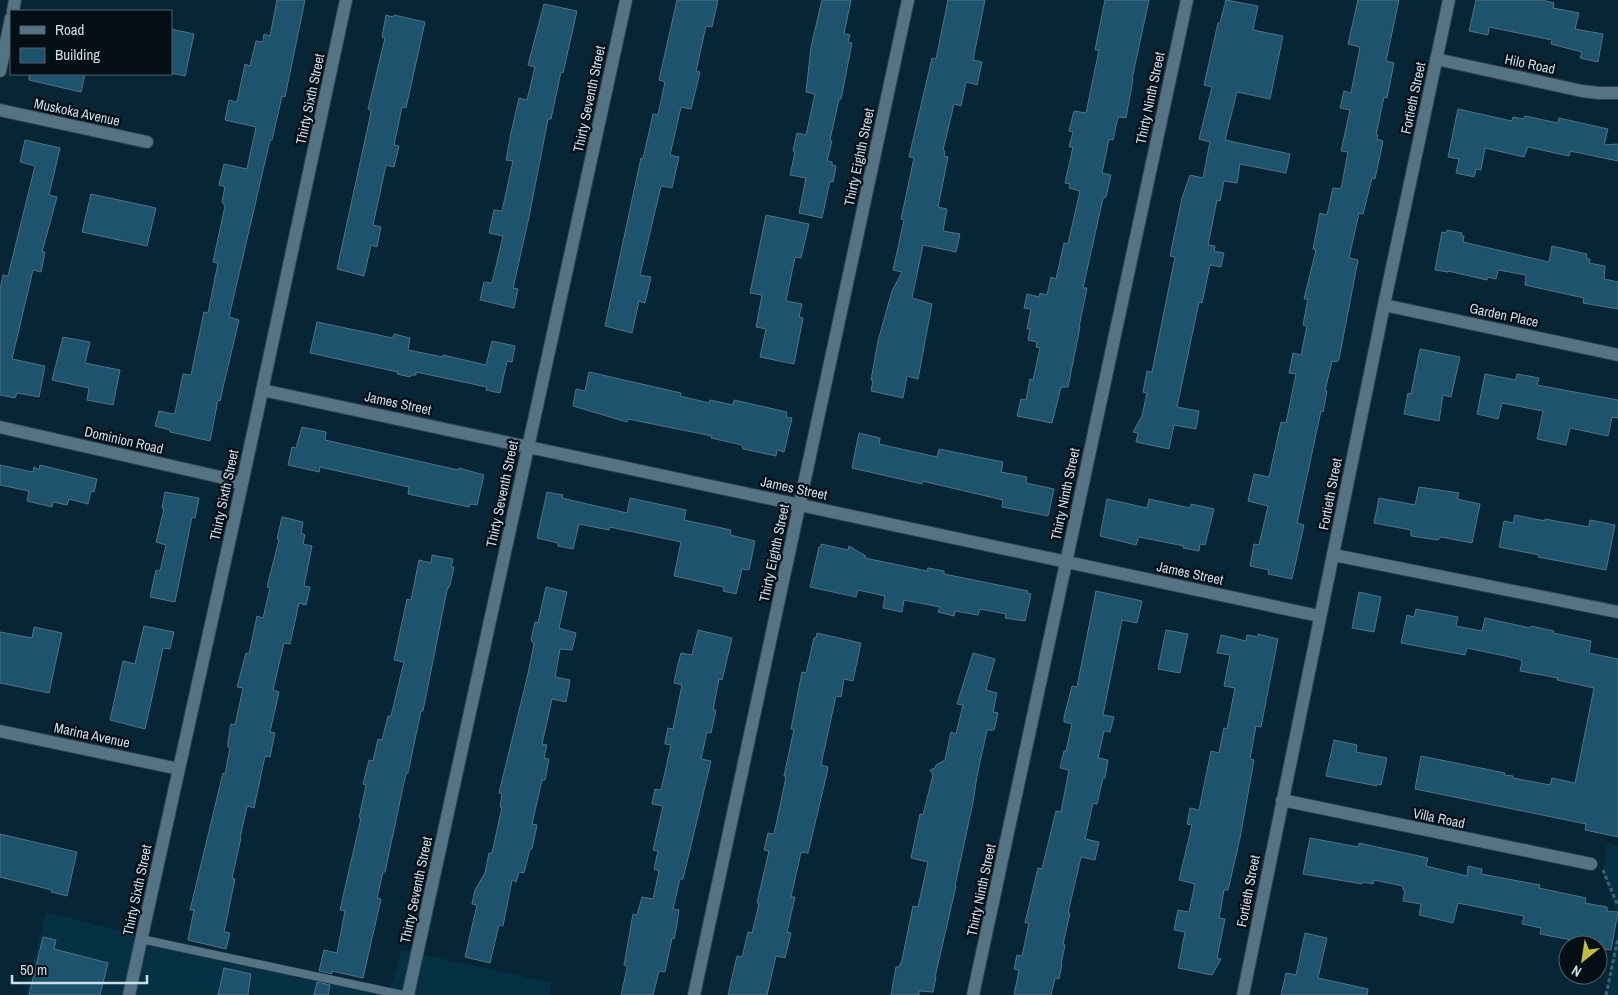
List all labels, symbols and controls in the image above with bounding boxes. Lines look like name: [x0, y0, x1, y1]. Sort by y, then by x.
legend: [10, 10, 172, 75]
text: Road: [55, 19, 84, 40]
text: Building: [55, 44, 100, 65]
street label: Thirty Seventh Street: [569, 44, 609, 154]
street label: Thirty Ninth Street: [1131, 50, 1169, 146]
street label: Hilo Road: [1503, 50, 1557, 78]
street label: Thirty Sixth Street: [292, 52, 328, 146]
street label: Fortieth Street: [1397, 61, 1429, 135]
street label: Muskoka Avenue: [32, 94, 122, 130]
street label: Thirty Eighth Street: [840, 106, 878, 208]
street label: Garden Place: [1468, 299, 1540, 331]
street label: James Street: [363, 387, 433, 419]
street label: Dominion Road: [83, 422, 165, 458]
street label: Thirty Seventh Street: [482, 439, 522, 549]
street label: Thirty Ninth Street: [1046, 446, 1084, 542]
street label: Thirty Sixth Street: [206, 448, 242, 542]
street label: Fortieth Street: [1314, 457, 1346, 531]
street label: James Street: [759, 472, 829, 504]
street label: Thirty Eighth Street: [755, 502, 793, 604]
street label: James Street: [1155, 557, 1225, 589]
street label: Marina Avenue: [52, 718, 132, 752]
street label: Villa Road: [1411, 804, 1467, 832]
street label: Thirty Seventh Street: [396, 835, 436, 945]
street label: Thirty Ninth Street: [962, 842, 1000, 938]
street label: Thirty Sixth Street: [119, 843, 155, 937]
street label: Fortieth Street: [1232, 854, 1264, 928]
north arrow: [1558, 935, 1608, 985]
scale bar: [12, 952, 148, 984]
text: 50 m: [20, 959, 47, 980]
text: N: [1568, 961, 1585, 981]

